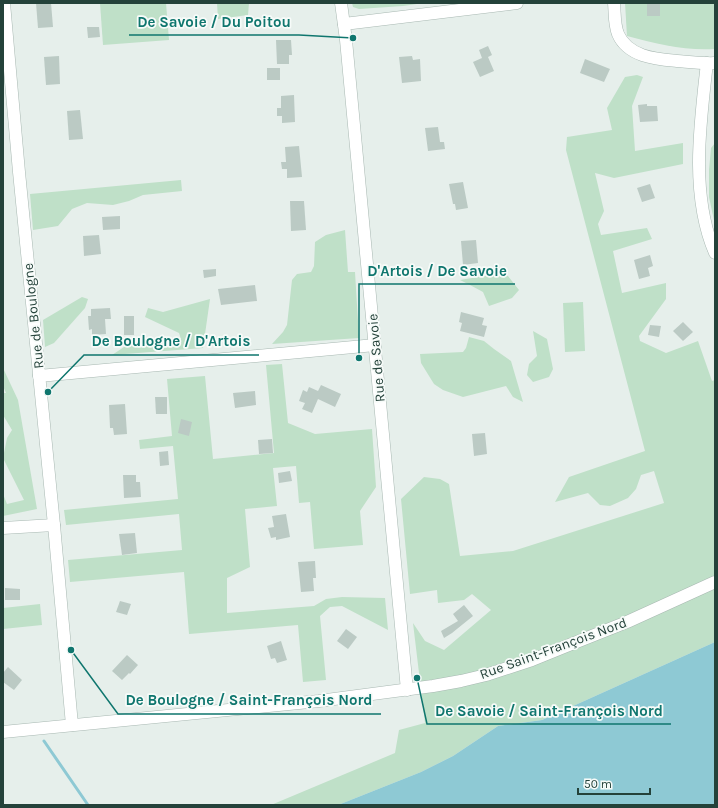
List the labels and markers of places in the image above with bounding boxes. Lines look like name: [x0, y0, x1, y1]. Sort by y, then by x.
callout: De Savoie / Du Poitou: [129, 8, 299, 35]
callout: D'Artois / De Savoie: [359, 257, 515, 284]
callout: De Boulogne / D'Artois: [84, 328, 259, 355]
callout: De Boulogne / Saint-François Nord: [118, 687, 381, 714]
callout: De Savoie / Saint-François Nord: [427, 697, 671, 724]

